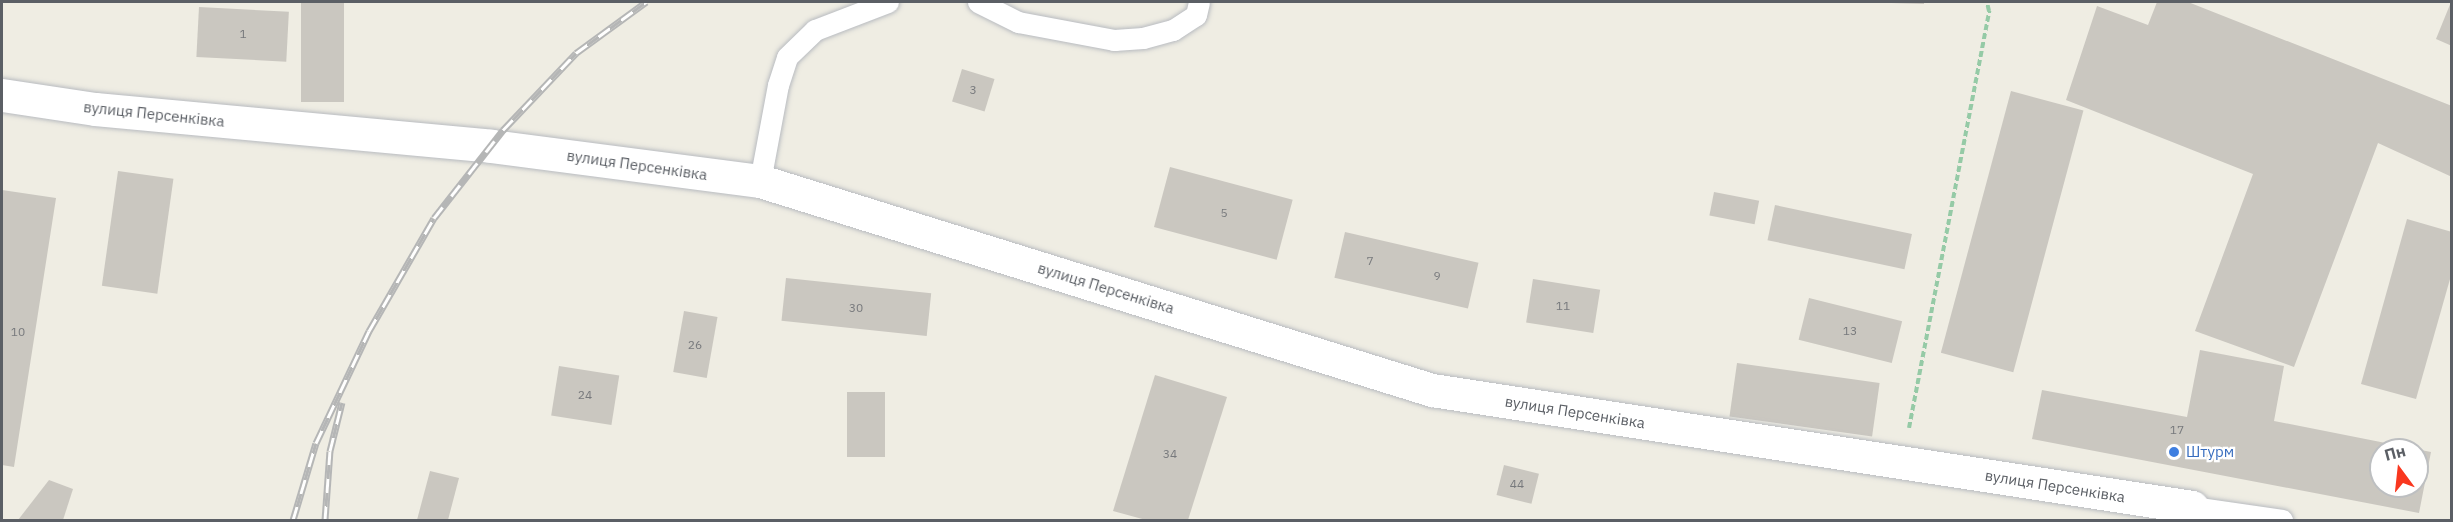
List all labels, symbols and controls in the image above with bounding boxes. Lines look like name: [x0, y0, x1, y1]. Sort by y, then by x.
house number: 1: [239, 27, 247, 41]
house number: 3: [969, 83, 977, 97]
street label: вулиця Персенківка: [83, 98, 225, 130]
street label: вулиця Персенківка: [566, 146, 708, 184]
house number: 5: [1220, 206, 1228, 220]
house number: 7: [1366, 254, 1374, 268]
street label: вулиця Персенківка: [1036, 259, 1176, 317]
house number: 9: [1433, 269, 1441, 283]
house number: 11: [1556, 299, 1570, 313]
house number: 30: [849, 301, 863, 315]
house number: 13: [1843, 324, 1857, 338]
house number: 10: [11, 325, 25, 339]
house number: 26: [688, 338, 702, 352]
house number: 24: [578, 388, 592, 402]
street label: вулиця Персенківка: [1504, 392, 1646, 432]
house number: 17: [2170, 423, 2184, 437]
north arrow: [2369, 438, 2429, 498]
text: Пн: [2382, 440, 2408, 465]
place label: Штурм: [2186, 443, 2234, 461]
marker: Штурм: [2167, 445, 2181, 459]
house number: 34: [1163, 447, 1177, 461]
street label: вулиця Персенківка: [1984, 466, 2126, 506]
house number: 44: [1510, 477, 1524, 491]

